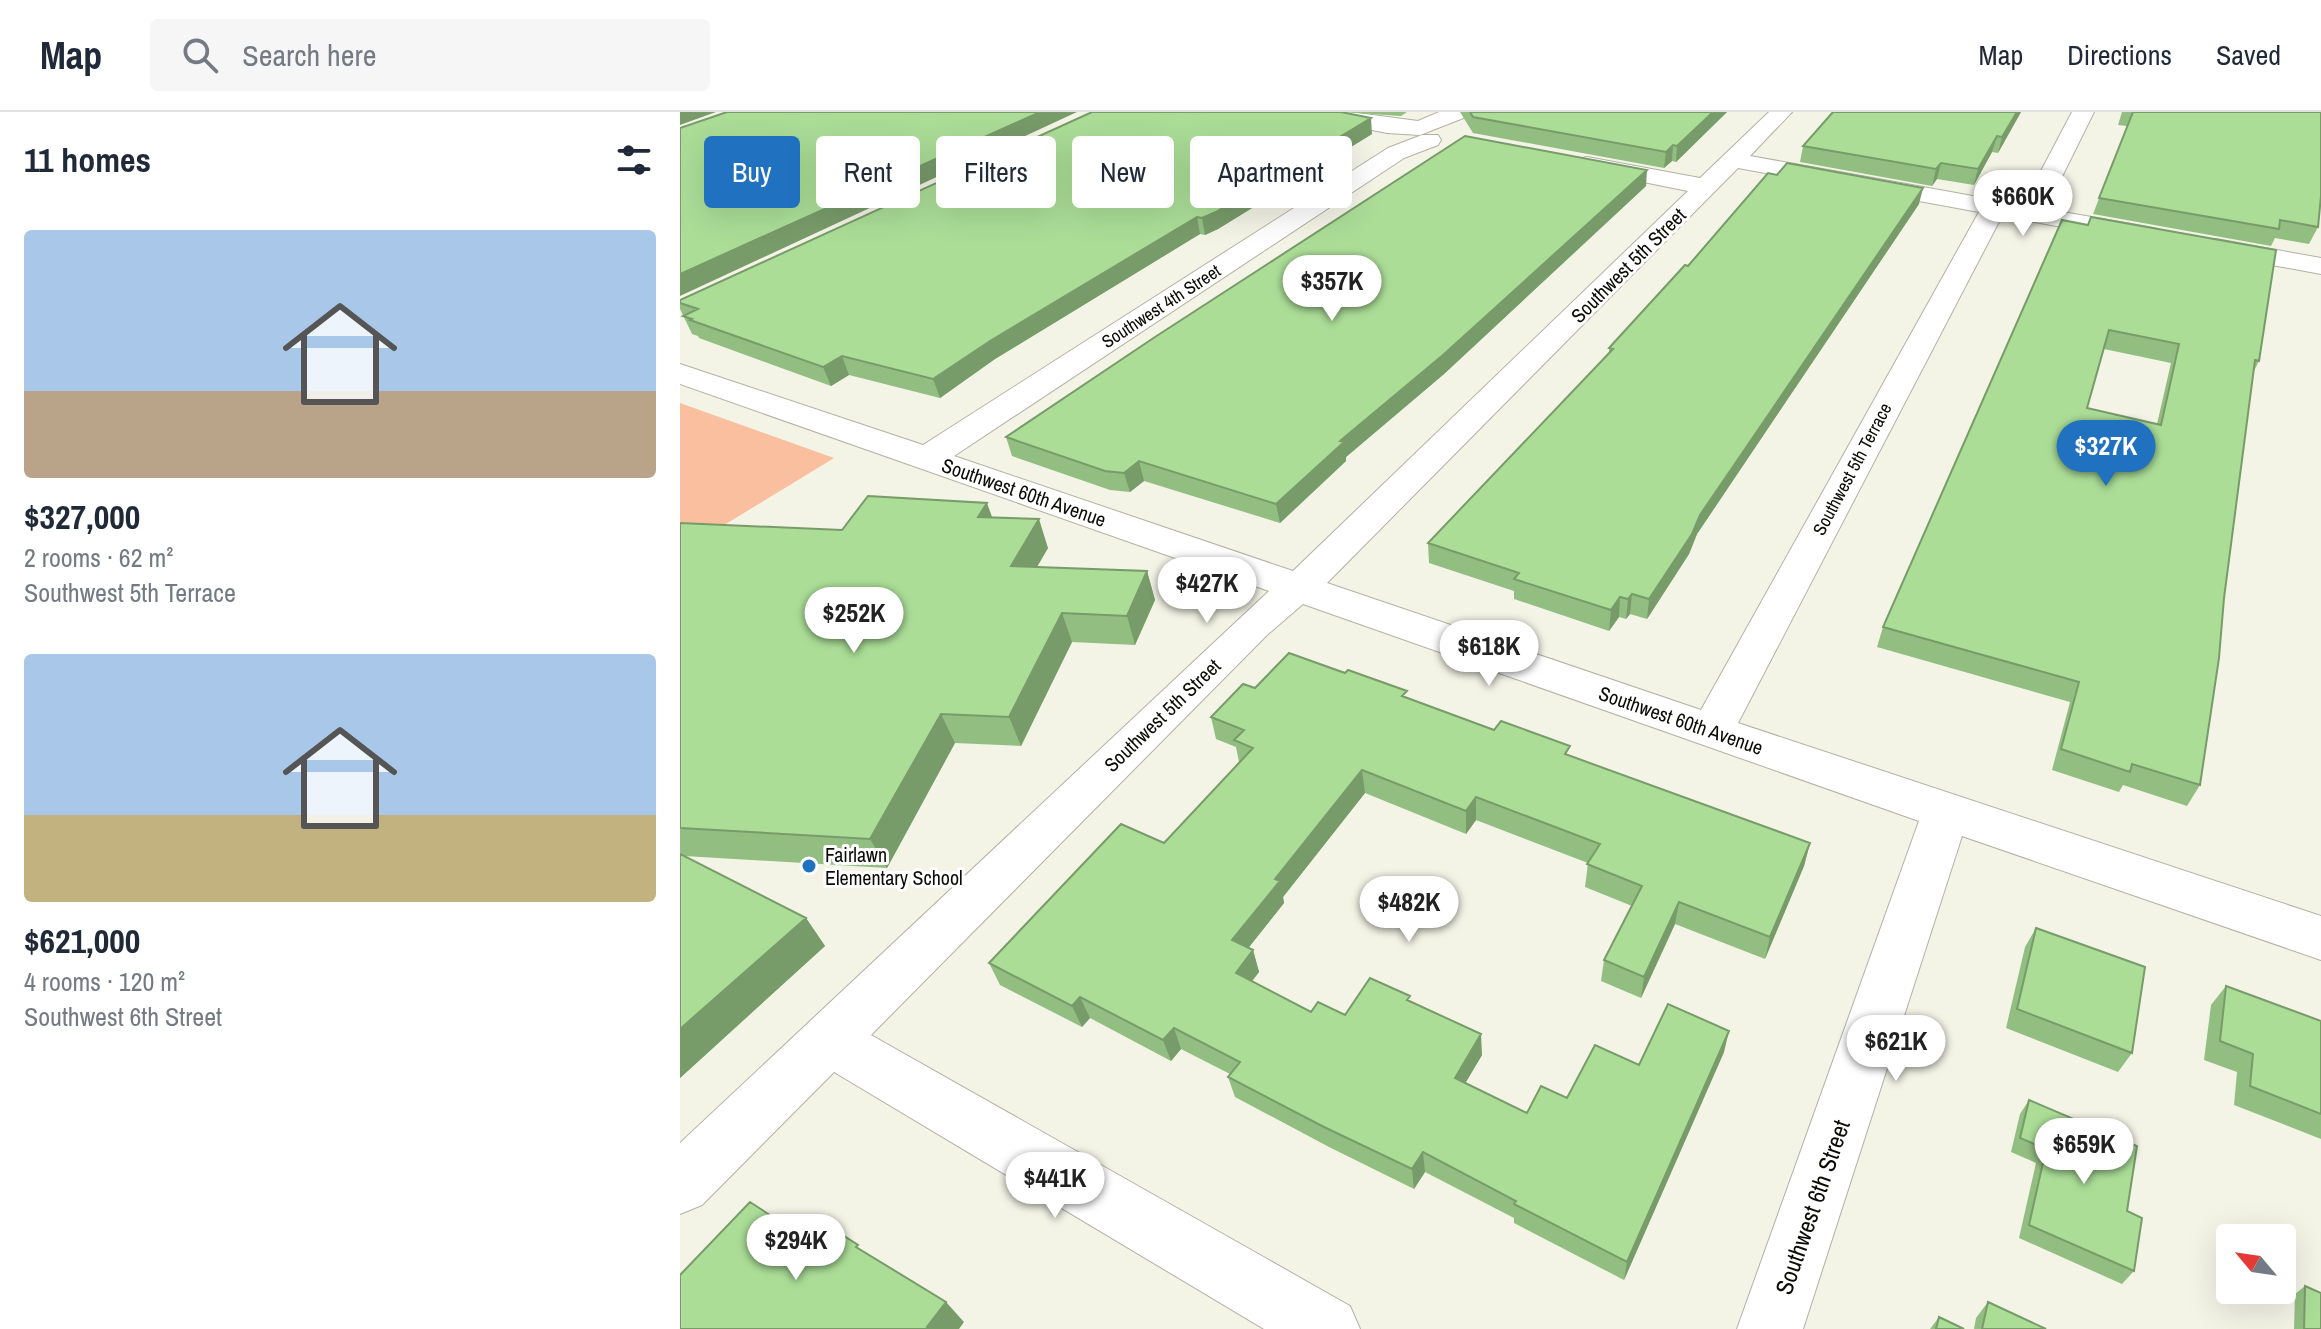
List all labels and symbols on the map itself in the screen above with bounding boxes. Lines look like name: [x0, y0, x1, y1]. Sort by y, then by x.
pin: $660K: [1967, 170, 2079, 238]
street label: Southwest 5th Street: [1565, 201, 1692, 328]
pin: $357K: [1276, 255, 1388, 323]
street label: Southwest 4th Street: [1097, 258, 1225, 354]
street label: Southwest 5th Terrace: [1807, 398, 1897, 540]
pin: $327K: [2050, 420, 2162, 488]
street label: Southwest 60th Avenue: [938, 451, 1110, 533]
pin: $427K: [1151, 557, 1263, 625]
pin: $252K: [798, 587, 910, 655]
pin: $618K: [1433, 620, 1545, 688]
street label: Southwest 5th Street: [1098, 652, 1226, 778]
street label: Southwest 60th Avenue: [1595, 679, 1767, 761]
place label: Fairlawn Elementary School: [825, 841, 963, 891]
marker: Fairlawn Elementary School: [800, 857, 818, 875]
pin: $482K: [1353, 876, 1465, 944]
pin: $621K: [1840, 1015, 1952, 1083]
street label: Southwest 6th Street: [1767, 1115, 1857, 1299]
pin: $659K: [2028, 1118, 2140, 1186]
pin: $441K: [999, 1152, 1111, 1220]
pin: $294K: [740, 1214, 852, 1282]
north arrow: [2216, 1224, 2296, 1304]

